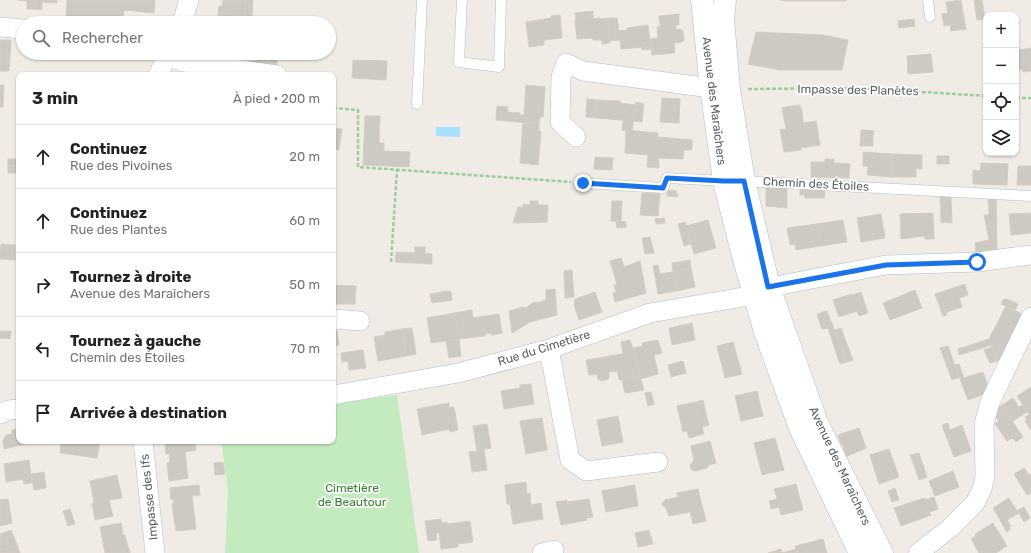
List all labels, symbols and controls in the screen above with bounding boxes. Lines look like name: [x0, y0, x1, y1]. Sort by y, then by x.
map controls: [983, 12, 1019, 156]
button: +: [983, 12, 1019, 48]
search box: [16, 16, 336, 60]
icon: search: [30, 27, 52, 49]
text: Rechercher: [62, 29, 143, 47]
street label: Avenue des Maraîchers: [699, 36, 729, 166]
button: −: [983, 48, 1019, 84]
street label: Impasse des Planètes: [797, 82, 919, 98]
button: locate: [983, 84, 1019, 120]
text: 3 min: [32, 88, 78, 108]
text: À pied · 200 m: [233, 91, 320, 106]
button: layers: [983, 120, 1019, 156]
text: Continuez: [70, 140, 147, 158]
icon: ahead: [32, 146, 54, 168]
text: 20 m: [289, 149, 320, 164]
text: Rue des Pivoines: [70, 158, 173, 173]
route end: [574, 174, 592, 192]
street label: Chemin des Étoiles: [763, 174, 869, 194]
text: Continuez: [70, 204, 147, 222]
icon: ahead: [32, 210, 54, 232]
text: 60 m: [289, 213, 320, 228]
text: Rue des Plantes: [70, 222, 167, 237]
route start: [968, 253, 986, 271]
text: Tournez à droite: [70, 268, 191, 286]
icon: right: [32, 274, 54, 296]
text: 50 m: [289, 277, 320, 292]
text: Avenue des Maraîchers: [70, 286, 210, 301]
street label: Rue du Cimetière: [496, 327, 592, 369]
text: Tournez à gauche: [70, 332, 201, 350]
icon: left: [32, 338, 54, 360]
text: 70 m: [290, 341, 320, 356]
text: Chemin des Étoiles: [70, 350, 185, 365]
icon: arrive: [32, 402, 54, 424]
text: Arrivée à destination: [70, 404, 227, 422]
street label: Avenue des Maraîchers: [806, 404, 874, 528]
street label: Impasse des Ifs: [138, 453, 160, 541]
park label: Cimetière de Beautour: [318, 481, 387, 509]

